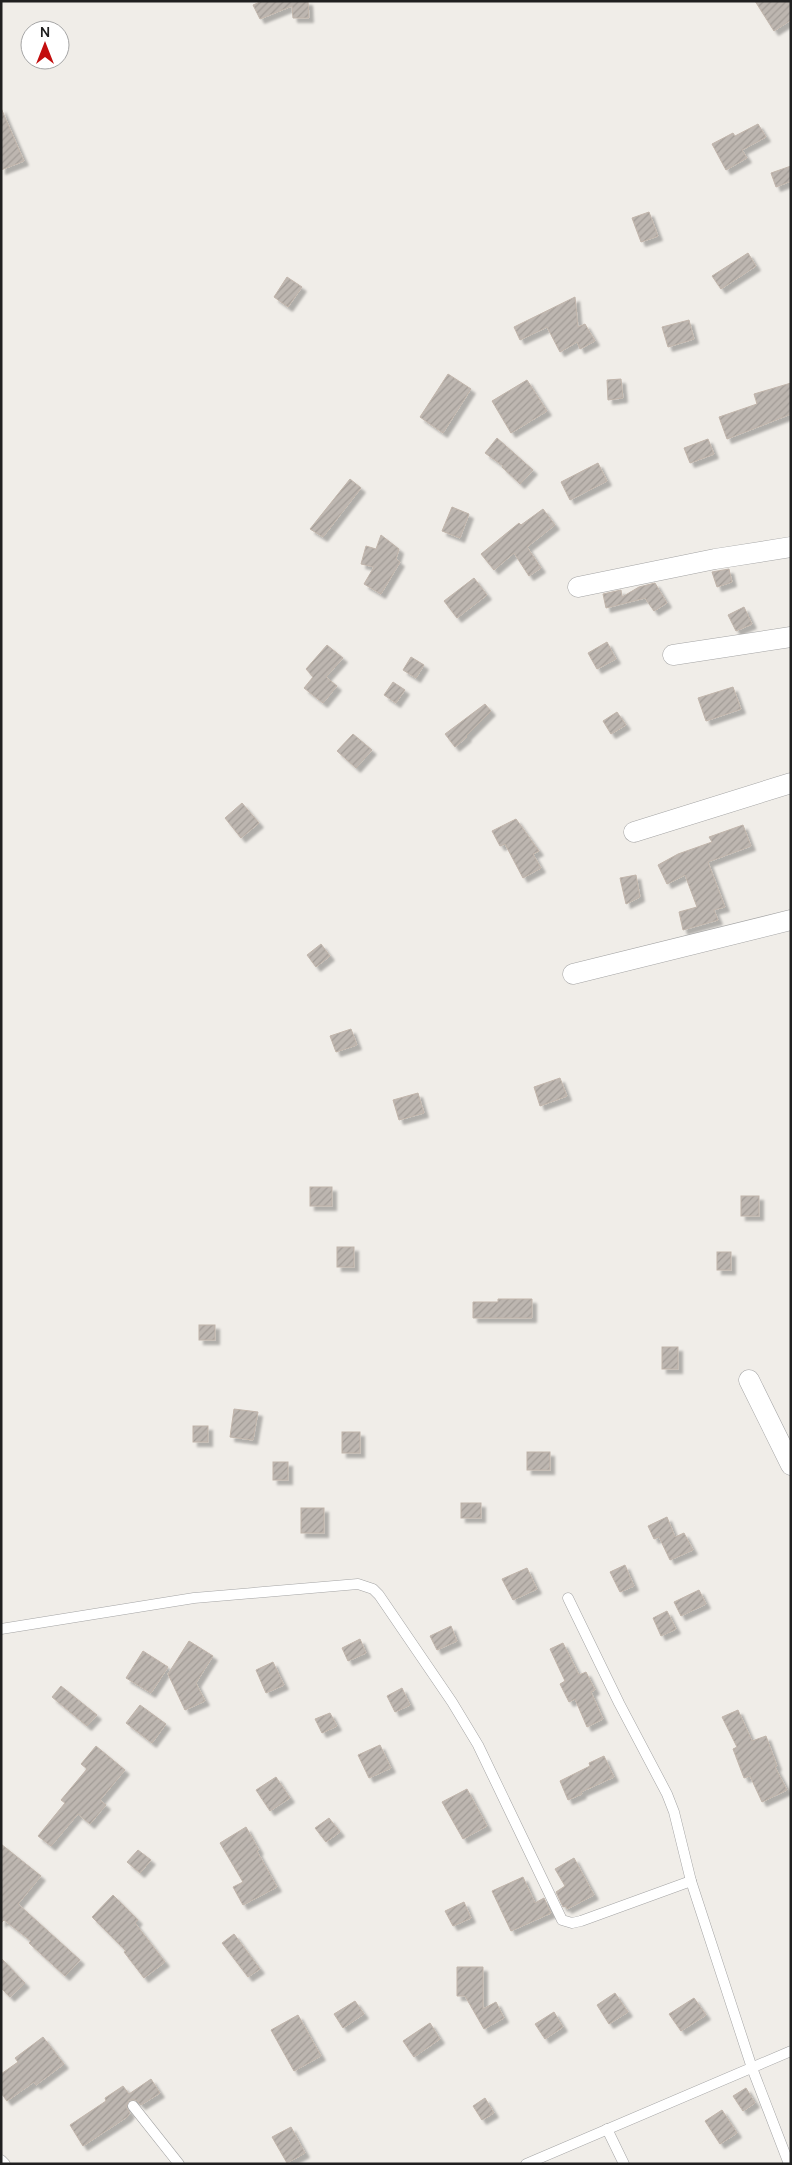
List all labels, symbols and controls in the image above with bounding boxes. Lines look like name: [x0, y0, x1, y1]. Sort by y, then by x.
north arrow: [20, 20, 70, 70]
text: N: [40, 22, 50, 41]

